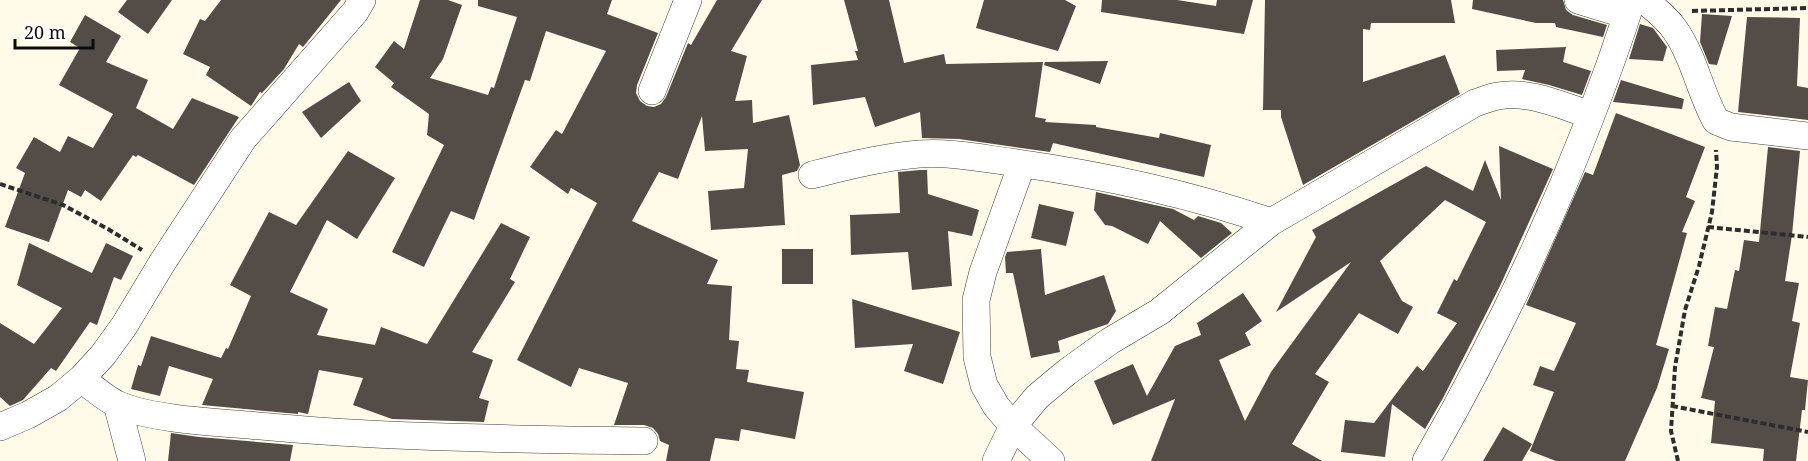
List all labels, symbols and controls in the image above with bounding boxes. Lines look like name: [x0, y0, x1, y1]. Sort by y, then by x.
scale bar: [15, 12, 93, 50]
text: 20 m: [24, 20, 66, 44]

